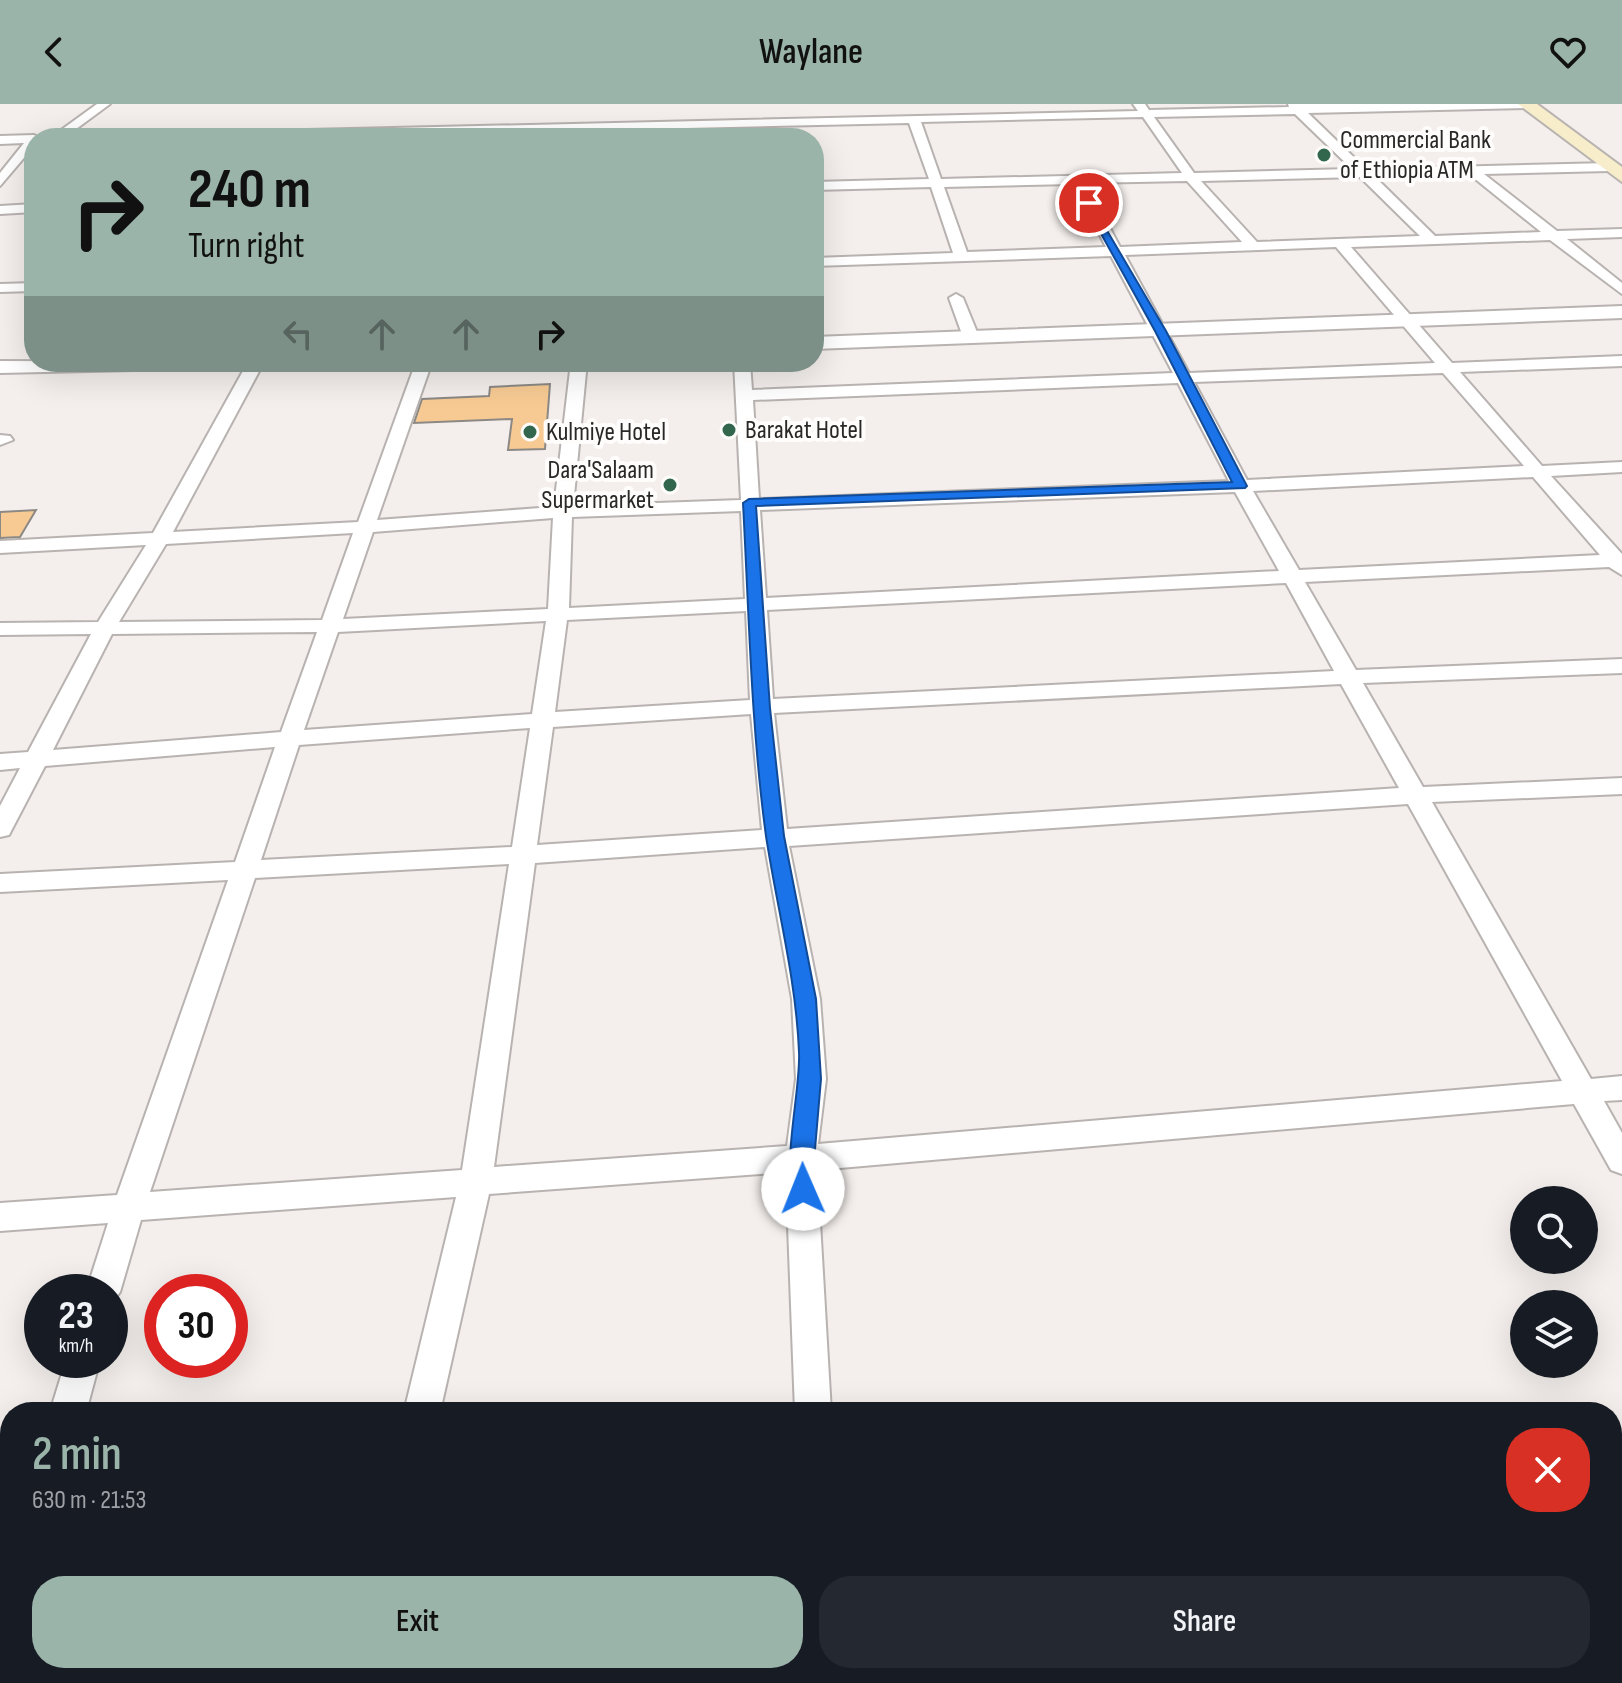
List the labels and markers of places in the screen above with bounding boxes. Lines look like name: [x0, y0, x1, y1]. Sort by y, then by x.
place label: Commercial Bank of Ethiopia ATM: [1340, 125, 1491, 186]
marker: Commercial Bank of Ethiopia ATM: [1315, 146, 1333, 164]
pin: [1055, 169, 1123, 237]
place label: Barakat Hotel: [745, 415, 863, 446]
place label: Kulmiye Hotel: [546, 417, 666, 448]
marker: Barakat Hotel: [720, 421, 738, 439]
marker: Kulmiye Hotel: [521, 423, 539, 441]
place label: Dara'Salaam Supermarket: [541, 455, 654, 516]
marker: Dara'Salaam Supermarket: [661, 476, 679, 494]

